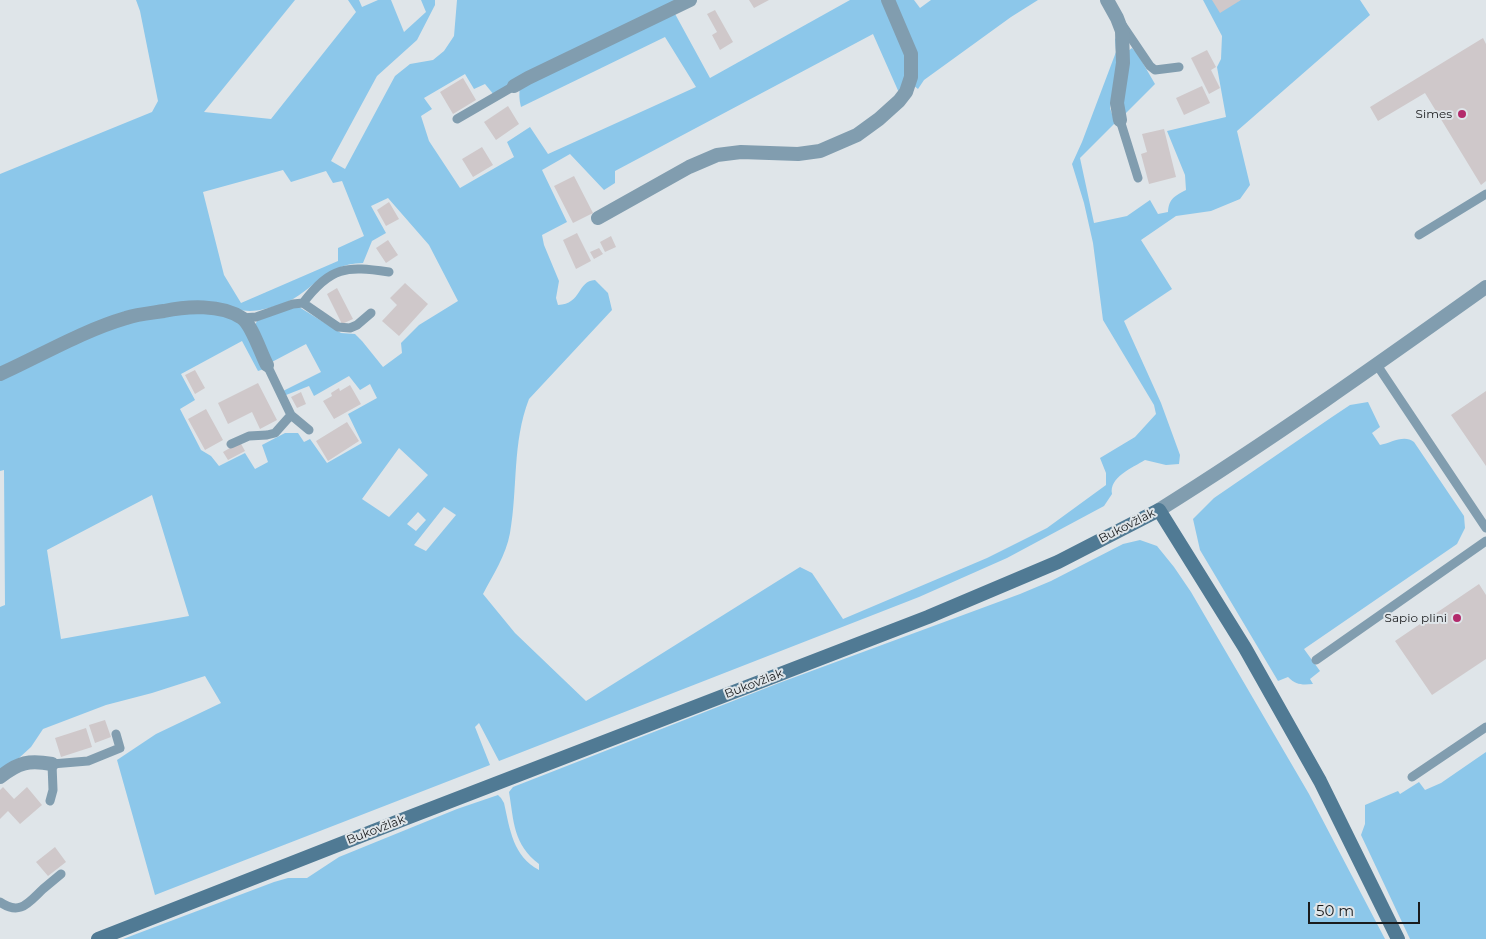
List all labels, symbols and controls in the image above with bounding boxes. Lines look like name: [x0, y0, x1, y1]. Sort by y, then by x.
place label: Simes: [1416, 107, 1452, 121]
marker: Simes: [1456, 108, 1468, 120]
street label: Bukovžlak: [1096, 506, 1158, 546]
place label: Sapio plini: [1385, 611, 1447, 625]
marker: Sapio plini: [1451, 612, 1463, 624]
street label: Bukovžlak: [723, 666, 785, 702]
street label: Bukovžlak: [345, 812, 407, 848]
scale bar: [1311, 892, 1424, 924]
text: 50 m: [1316, 901, 1354, 920]

